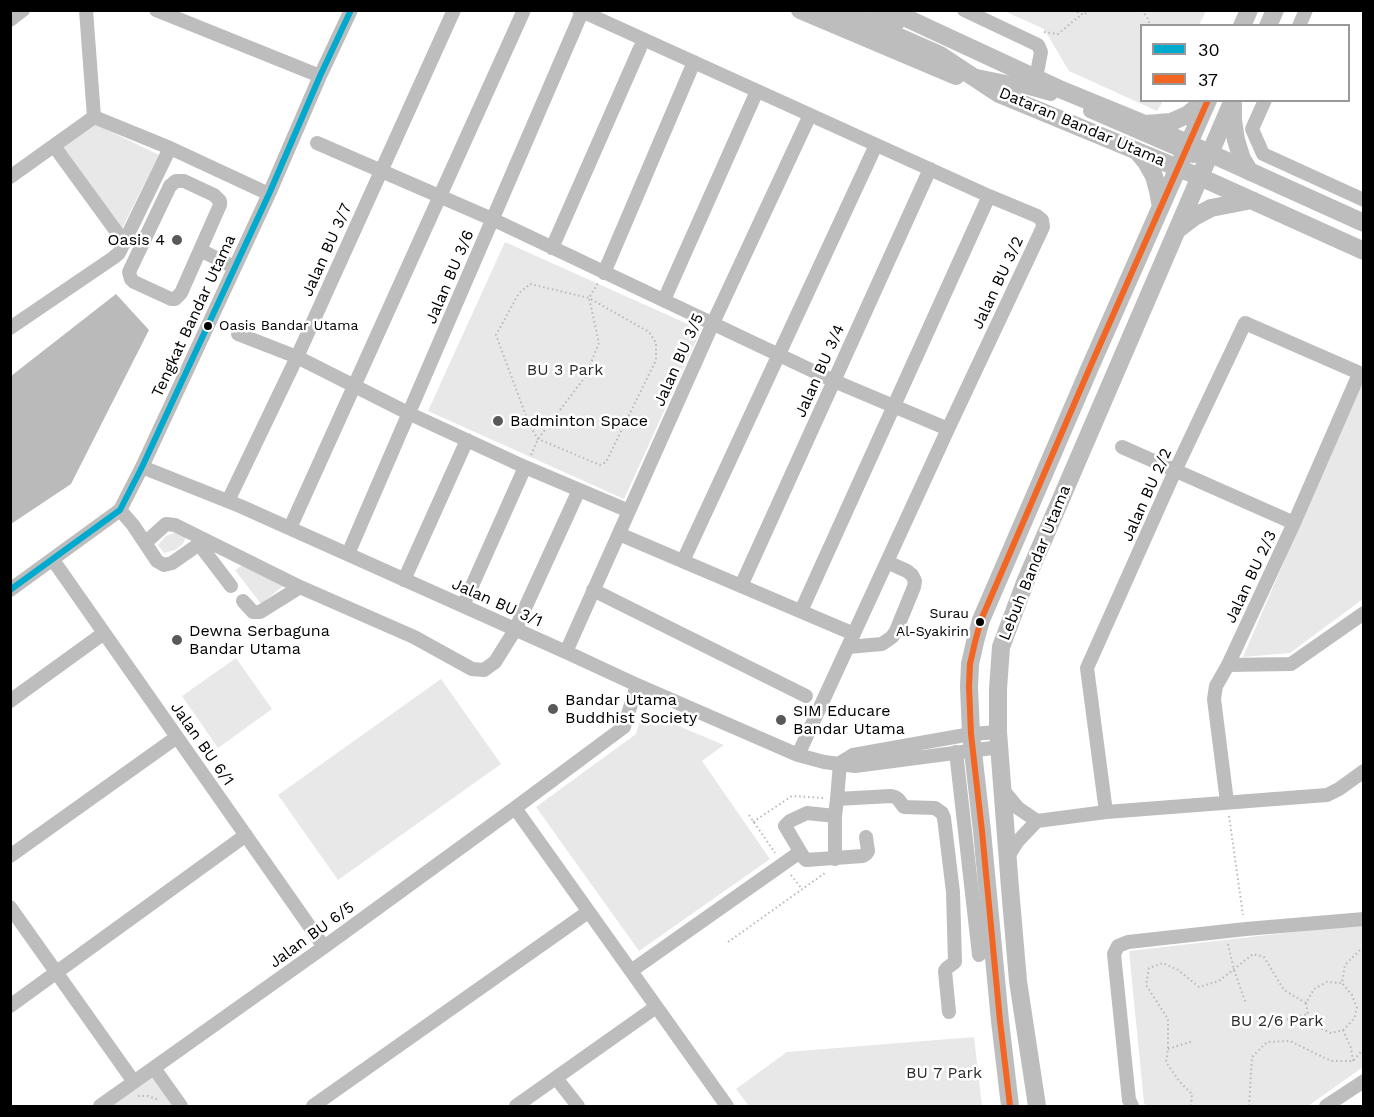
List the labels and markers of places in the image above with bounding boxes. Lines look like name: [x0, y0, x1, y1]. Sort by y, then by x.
place label: Oasis 4: [108, 230, 165, 250]
marker: Oasis 4: [170, 233, 184, 247]
place label: Oasis Bandar Utama: [219, 318, 359, 334]
marker: Oasis Bandar Utama: [202, 320, 214, 332]
place label: Badminton Space: [510, 411, 648, 431]
marker: Badminton Space: [491, 414, 505, 428]
place label: Surau Al-Syakirin: [896, 606, 969, 638]
marker: Surau Al-Syakirin: [974, 616, 986, 628]
place label: Dewna Serbaguna Bandar Utama: [189, 621, 330, 659]
marker: Dewna Serbaguna Bandar Utama: [170, 633, 184, 647]
place label: Bandar Utama Buddhist Society: [565, 690, 697, 728]
place label: SIM Educare Bandar Utama: [793, 701, 905, 739]
marker: Bandar Utama Buddhist Society: [546, 702, 560, 716]
marker: SIM Educare Bandar Utama: [774, 713, 788, 727]

